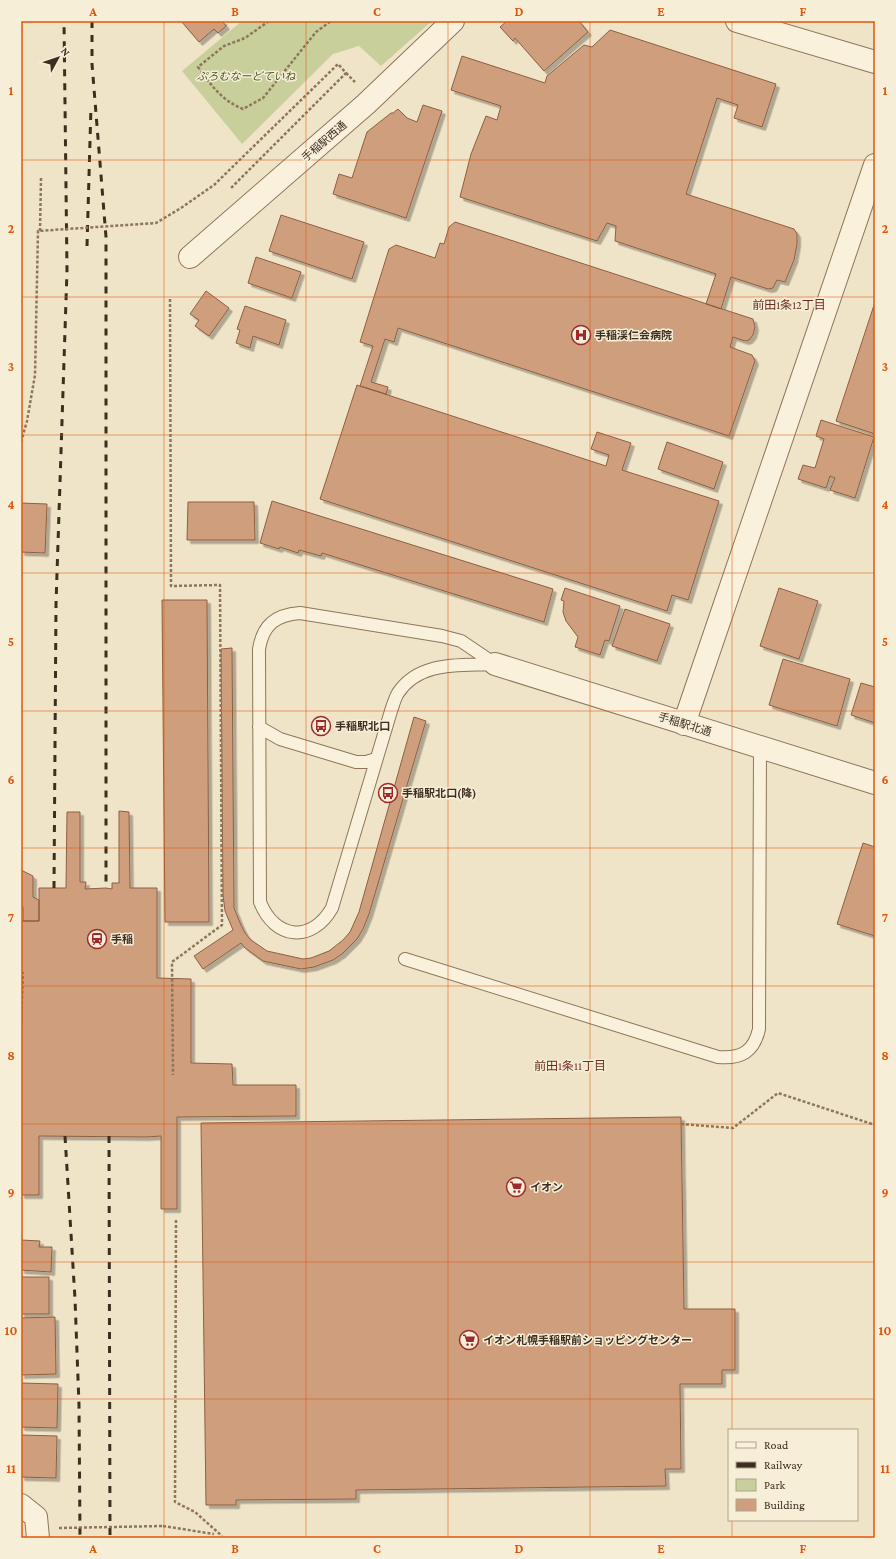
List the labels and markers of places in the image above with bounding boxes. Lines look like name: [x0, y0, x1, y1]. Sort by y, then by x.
hospital icon: 手稲渓仁会病院: [570, 324, 592, 346]
place label: 手稲渓仁会病院: [595, 329, 672, 341]
bus stop icon: 手稲駅北口: [310, 715, 332, 737]
place label: 手稲駅北口: [335, 720, 390, 732]
bus stop icon: 手稲駅北口(降): [377, 782, 399, 804]
place label: 手稲駅北口(降): [402, 787, 476, 800]
station icon: 手稲: [86, 928, 108, 950]
place label: 手稲: [111, 933, 133, 945]
supermarket icon: イオン: [505, 1176, 527, 1198]
place label: イオン: [530, 1181, 563, 1193]
supermarket icon: イオン札幌手稲駅前ショッピングセンター: [458, 1329, 480, 1351]
place label: イオン札幌手稲駅前ショッピングセンター: [483, 1334, 692, 1346]

